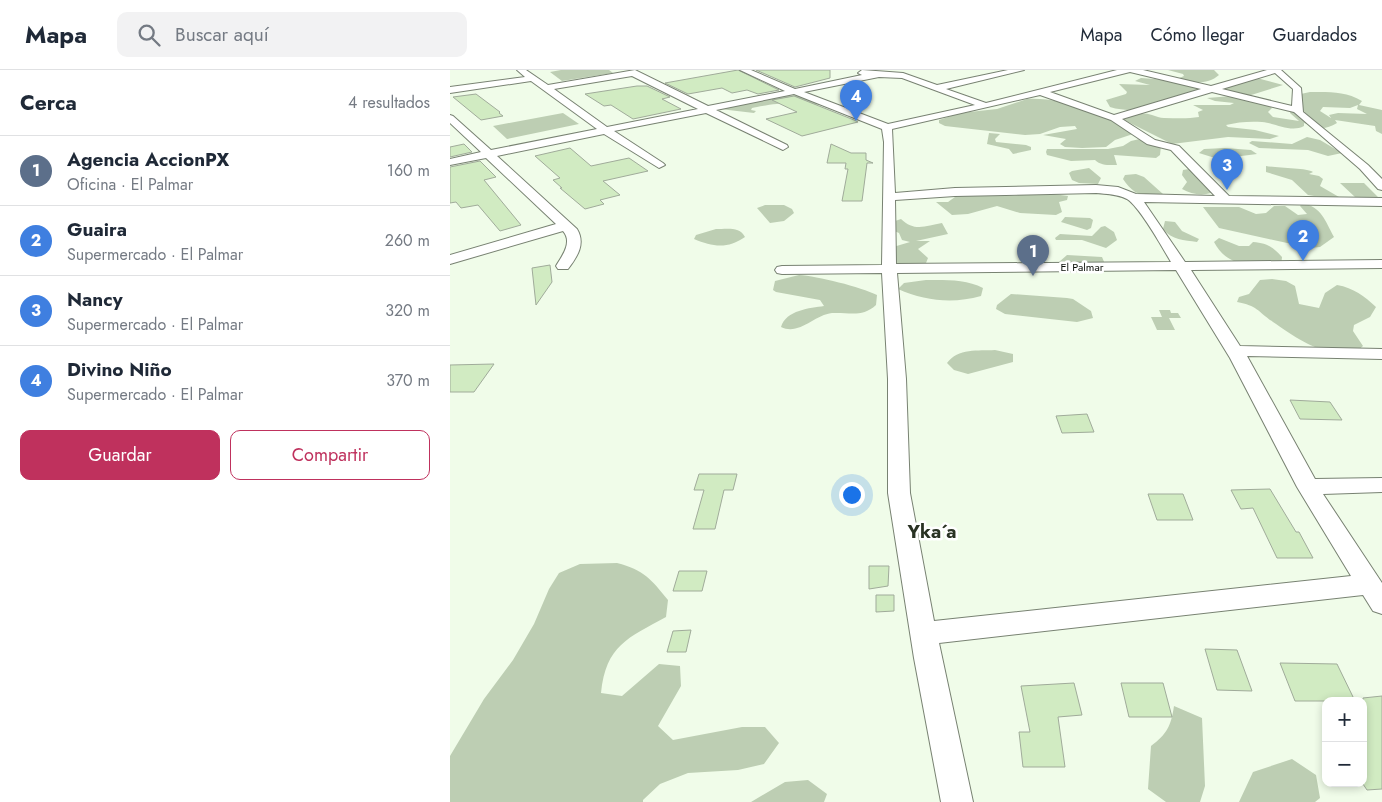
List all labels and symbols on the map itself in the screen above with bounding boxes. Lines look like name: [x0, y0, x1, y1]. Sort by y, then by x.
pin: 4: [840, 80, 872, 121]
pin: 3: [1211, 149, 1243, 190]
pin: 2: [1287, 220, 1319, 261]
pin: 1: [1017, 235, 1049, 276]
street label: El Palmar: [1060, 259, 1104, 275]
your location: [839, 482, 865, 508]
district label: Yka´a: [906, 518, 957, 545]

